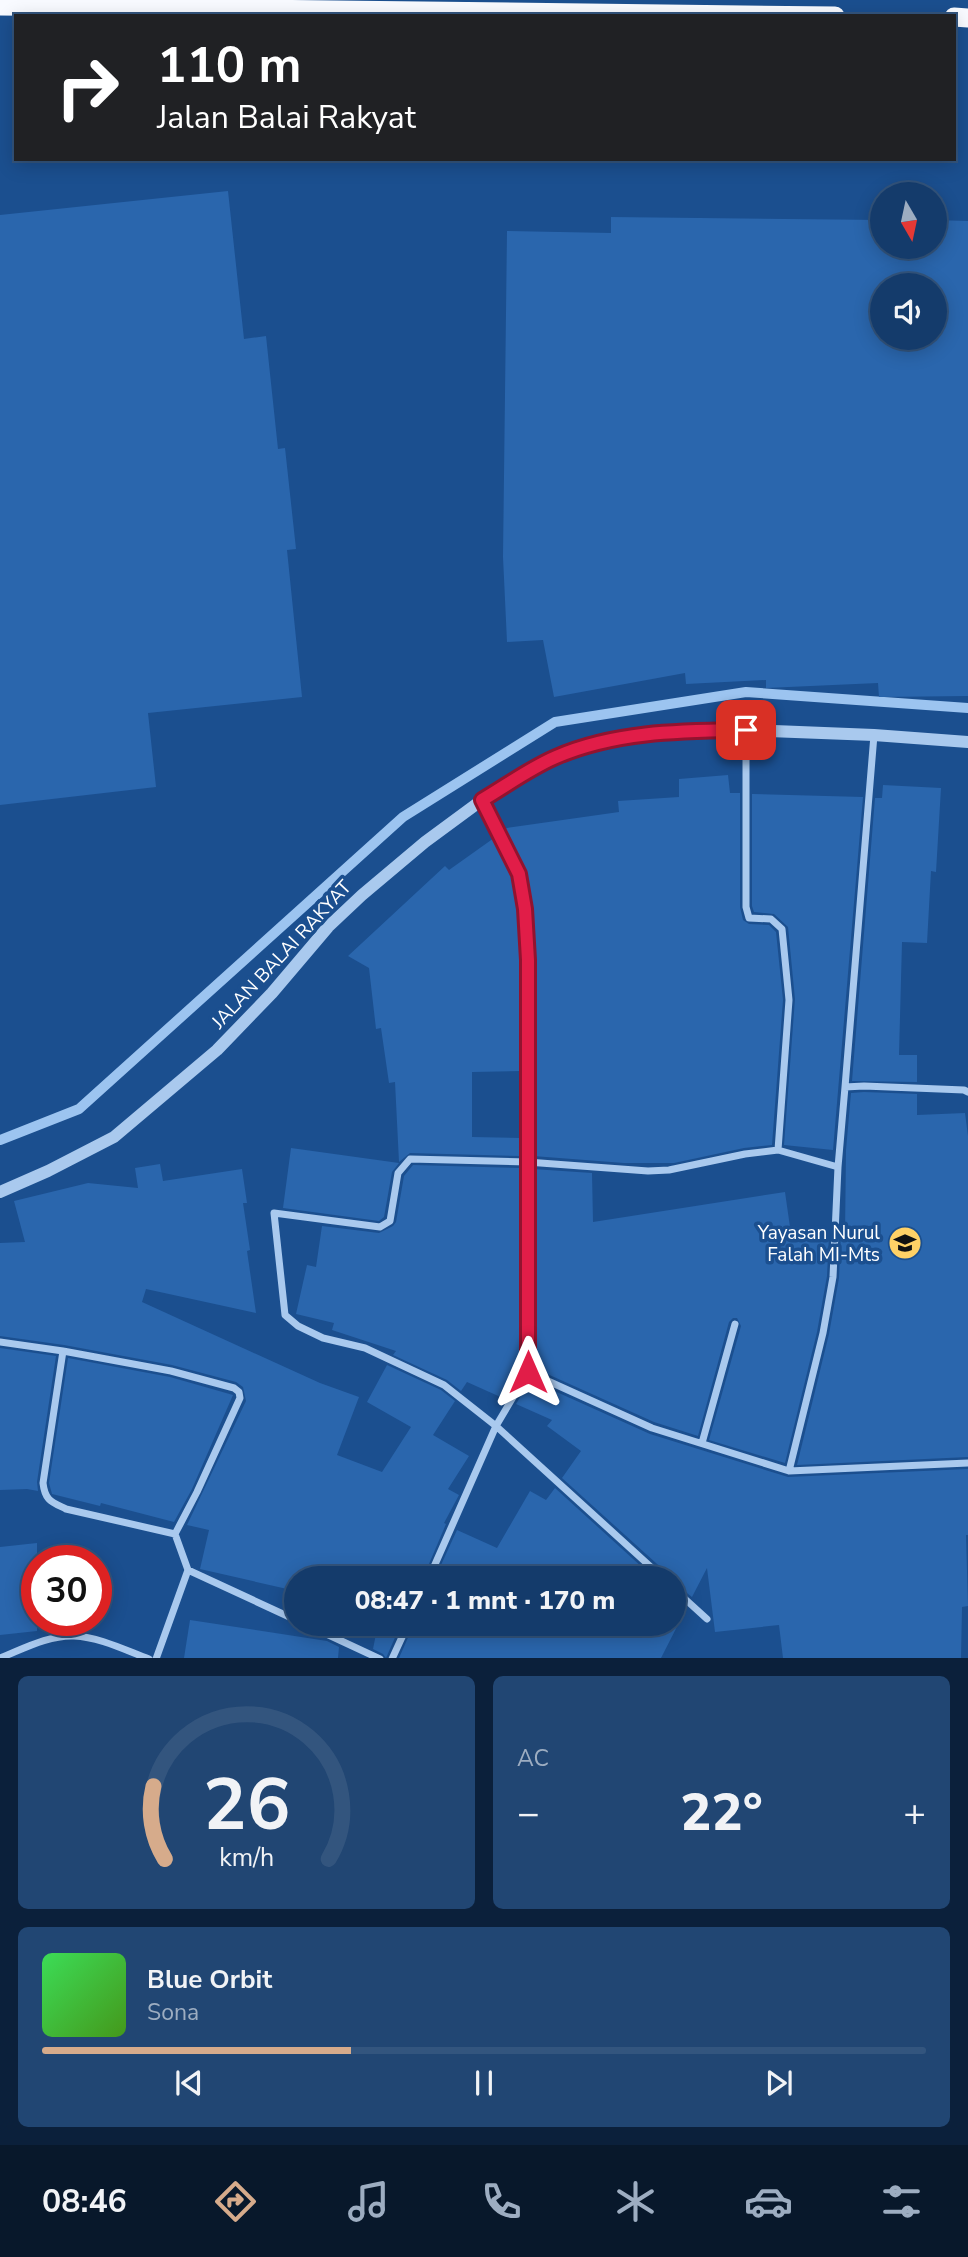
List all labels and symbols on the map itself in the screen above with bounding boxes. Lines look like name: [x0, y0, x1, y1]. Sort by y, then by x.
north arrow: [870, 182, 947, 259]
pin: [716, 700, 776, 760]
street label: JALAN BALAI RAKYAT: [205, 874, 358, 1035]
place label: Yayasan Nurul Falah MI-Mts: [757, 1220, 880, 1268]
school or university icon: Yayasan Nurul Falah MI-Mts: [886, 1224, 924, 1262]
position arrow: [491, 1335, 565, 1409]
speed limit sign: 30: [21, 1545, 112, 1636]

